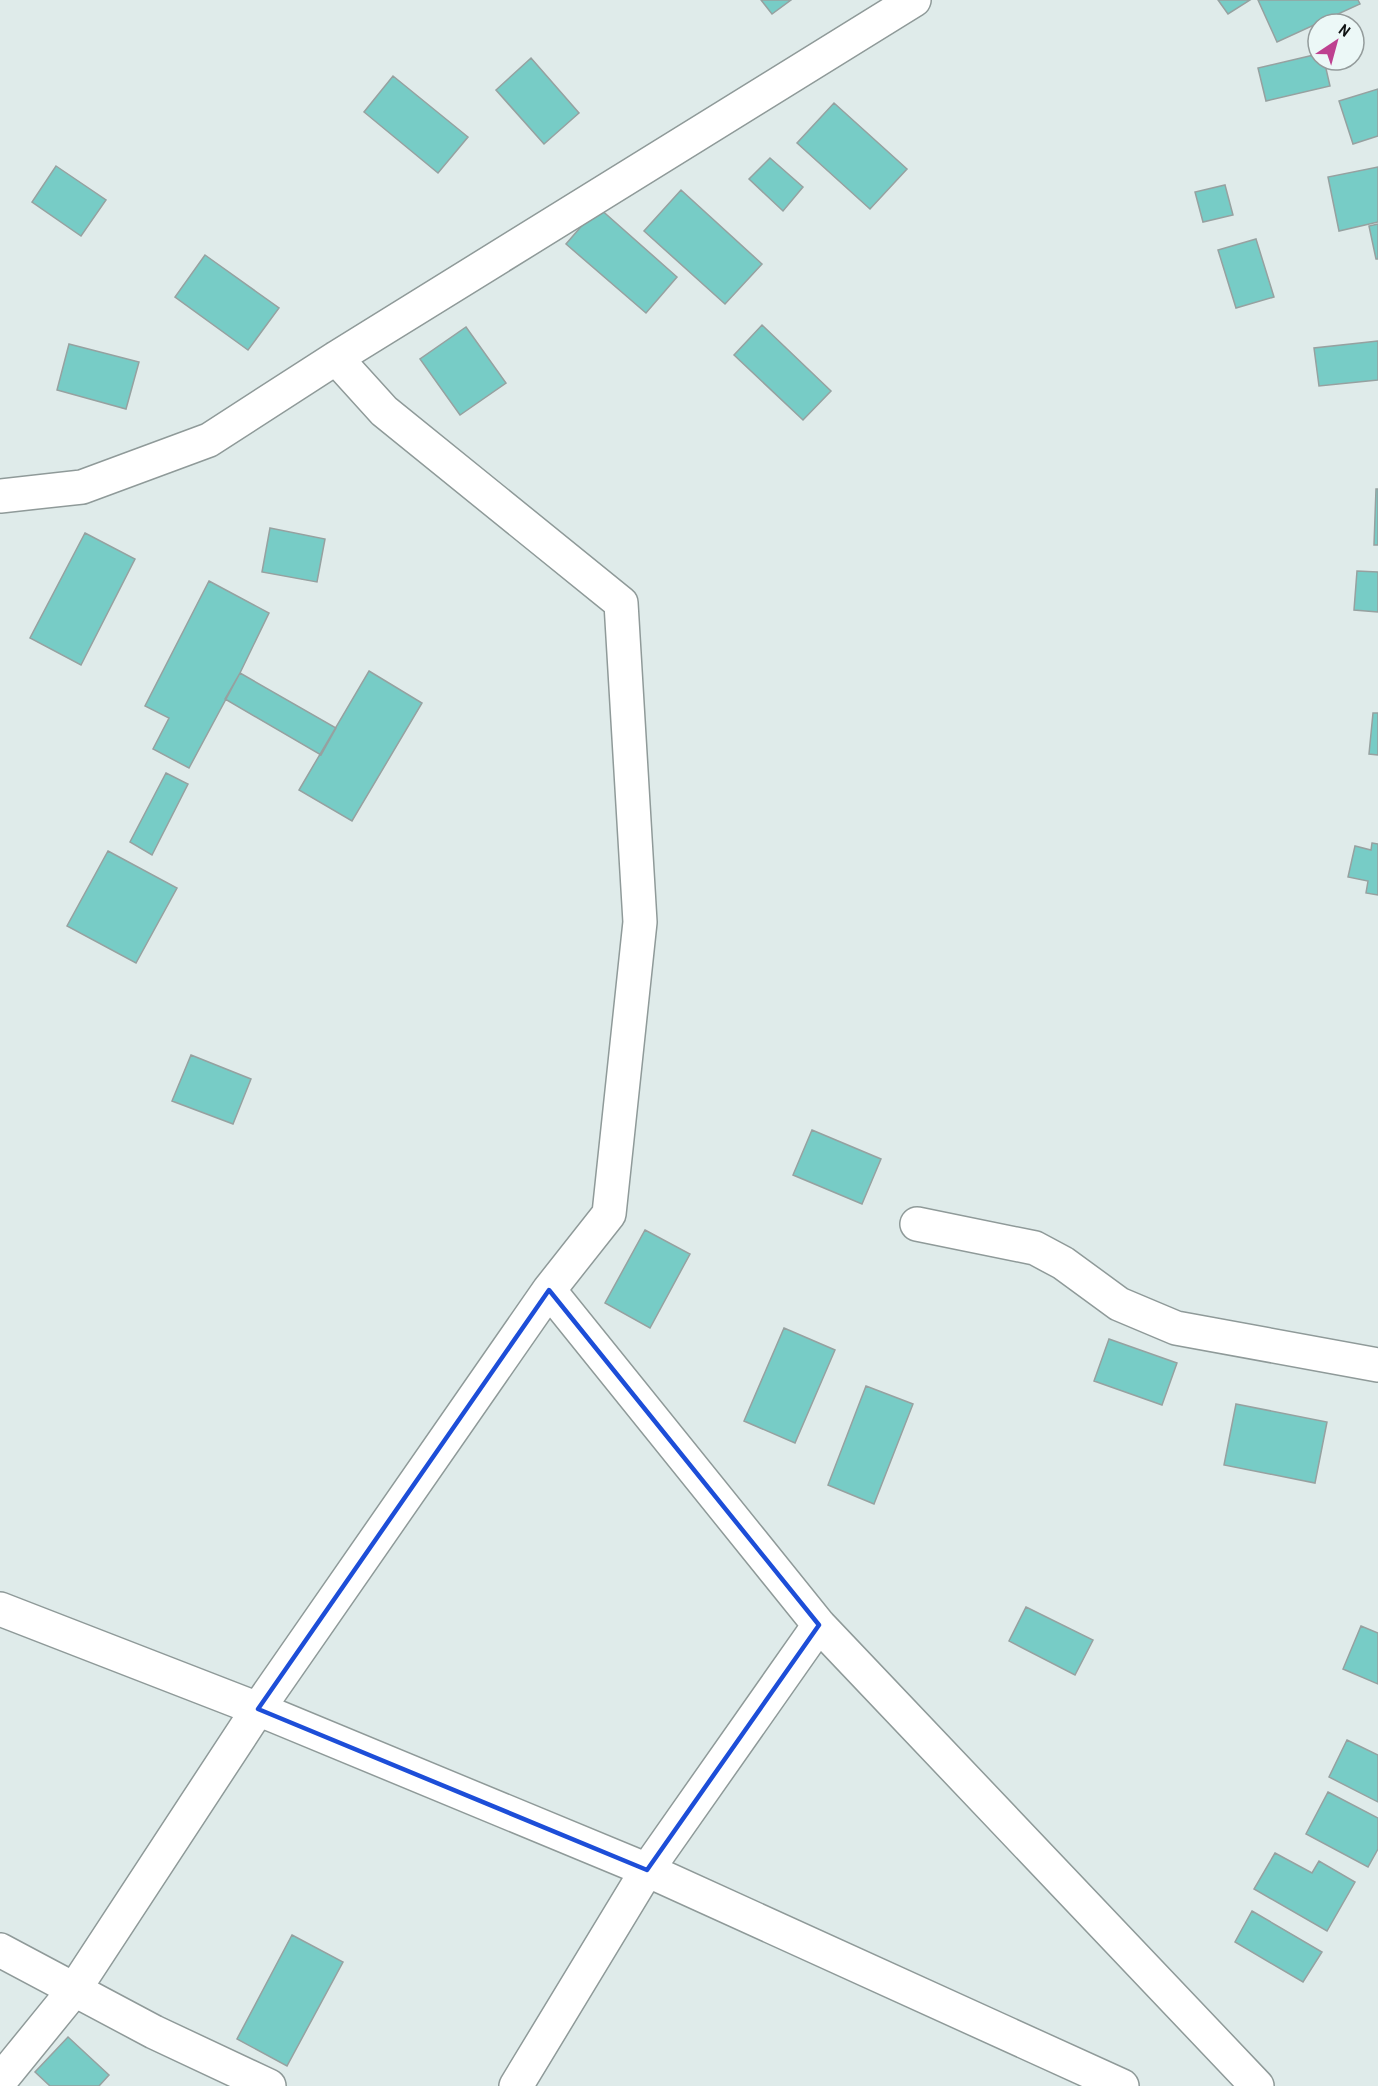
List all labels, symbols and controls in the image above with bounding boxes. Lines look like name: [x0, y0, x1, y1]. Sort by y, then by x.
north arrow: [1306, 12, 1366, 72]
text: N: [1335, 18, 1355, 42]

